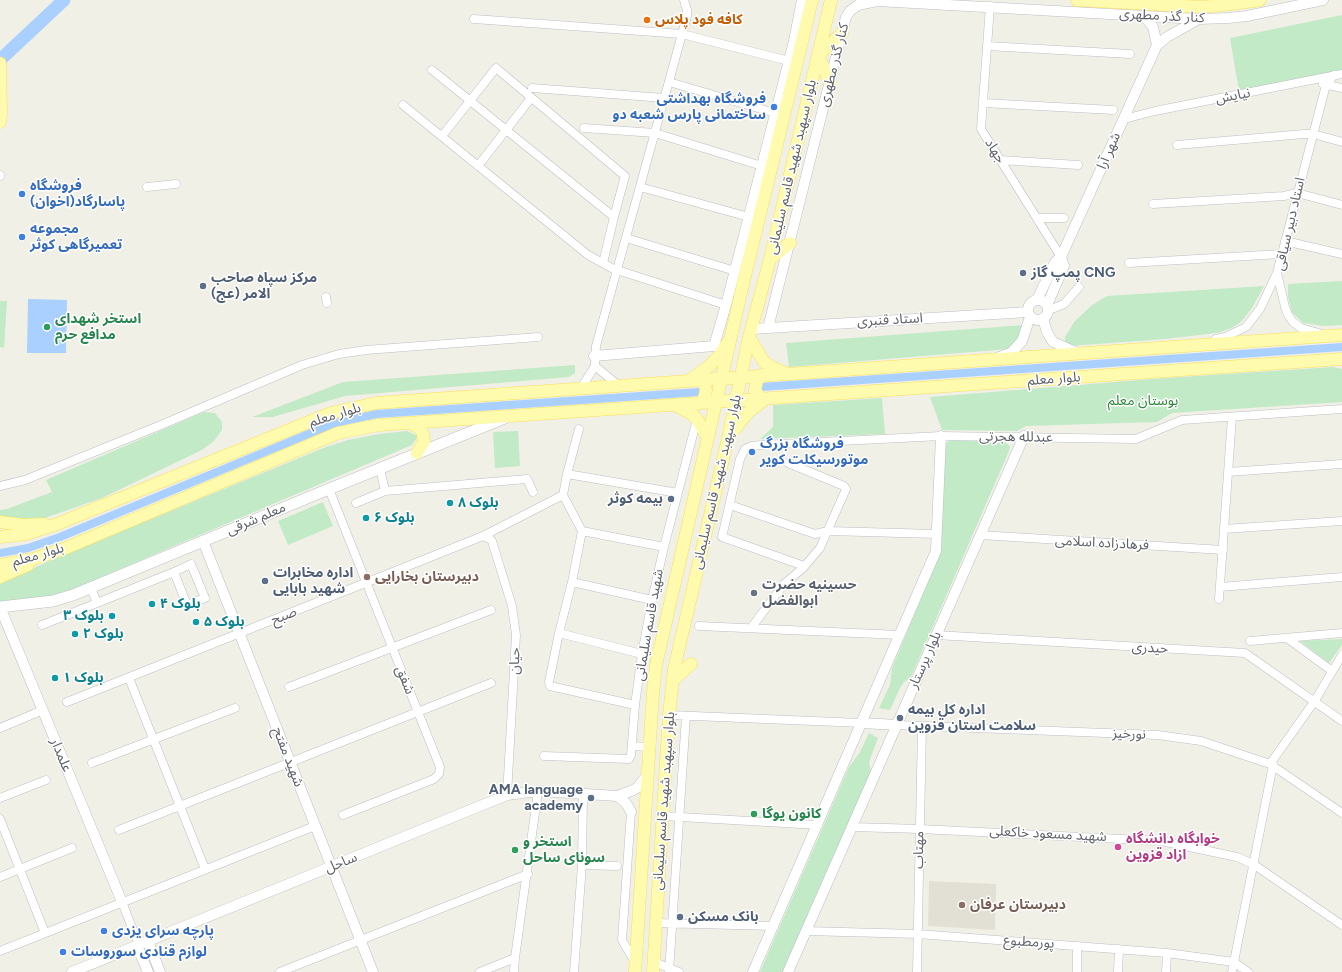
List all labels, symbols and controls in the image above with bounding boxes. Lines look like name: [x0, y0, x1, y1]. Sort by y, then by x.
street label: کنار گذر مطهری: [1119, 5, 1205, 27]
place label: کافه فود پلاس: [655, 12, 743, 28]
marker: کافه فود پلاس: [642, 15, 652, 25]
street label: کنار گذر مطهری: [815, 21, 853, 109]
street label: بلوار سپهبد شهید قاسم سلیمانی: [764, 78, 820, 256]
street label: نيايش: [1214, 84, 1252, 108]
place label: فروشگاه بهداشتی ساختمانی پارس شعبه دو: [613, 91, 766, 124]
marker: فروشگاه بهداشتی ساختمانی پارس شعبه دو: [769, 102, 779, 112]
street label: شهر آرا: [1093, 130, 1125, 172]
street label: جهاد: [981, 135, 1009, 167]
street label: استاد دبیر سیاقی: [1271, 176, 1309, 272]
place label: فروشگاه پاسارگاد(اخوان): [30, 178, 125, 210]
marker: فروشگاه پاسارگاد(اخوان): [17, 189, 27, 199]
place label: مجموعه تعمیرگاهی کوثر: [30, 221, 122, 254]
marker: مجموعه تعمیرگاهی کوثر: [17, 232, 27, 242]
place label: پمپ گاز CNG: [1031, 265, 1115, 281]
marker: پمپ گاز CNG: [1018, 268, 1028, 278]
place label: مرکز سپاه صاحب الامر (عج): [211, 270, 317, 302]
marker: مرکز سپاه صاحب الامر (عج): [198, 281, 208, 291]
street label: استاد قنبری: [857, 310, 923, 330]
place label: استخر شهدای مدافع حرم: [55, 311, 141, 344]
marker: استخر شهدای مدافع حرم: [42, 322, 52, 332]
street label: بلوار معلم: [1027, 369, 1081, 389]
street label: بلوار سپهبد شهید قاسم سلیمانی: [689, 393, 745, 571]
park label: بوستان معلم: [1108, 393, 1178, 409]
street label: بلوار معلم: [307, 399, 363, 431]
street label: عبدلله هجرتی: [979, 428, 1053, 446]
place label: فروشگاه بزرگ موتورسیکلت کویر: [760, 436, 868, 468]
marker: فروشگاه بزرگ موتورسیکلت کویر: [747, 447, 757, 457]
place label: بیمه کوثر: [608, 491, 663, 507]
marker: بیمه کوثر: [666, 494, 676, 504]
place label: بلوک ۸: [458, 495, 499, 511]
marker: بلوک ۸: [445, 498, 455, 508]
street label: معلم شرقی: [224, 499, 288, 539]
place label: بلوک ۶: [374, 510, 415, 526]
marker: بلوک ۶: [361, 513, 371, 523]
street label: فرهادزاده اسلامی: [1054, 532, 1150, 554]
street label: بلوار معلم: [10, 540, 66, 570]
place label: اداره مخابرات شهید بابایی: [273, 565, 353, 598]
street label: شهید قاسم سلیمانی: [631, 568, 667, 682]
place label: دبیرستان بخارایی: [375, 569, 479, 585]
marker: دبیرستان بخارایی: [362, 572, 372, 582]
marker: اداره مخابرات شهید بابایی: [260, 576, 270, 586]
place label: حسینیه حضرت ابوالفضل: [762, 577, 857, 610]
marker: حسینیه حضرت ابوالفضل: [749, 588, 759, 598]
place label: بلوک ۴: [160, 596, 201, 612]
marker: بلوک ۴: [147, 599, 157, 609]
street label: صبح: [269, 603, 299, 629]
place label: بلوک ۳: [63, 608, 104, 624]
marker: بلوک ۳: [107, 611, 117, 621]
place label: بلوک ۵: [204, 614, 245, 630]
marker: بلوک ۵: [191, 617, 201, 627]
place label: بلوک ۲: [83, 626, 124, 642]
marker: بلوک ۲: [70, 629, 80, 639]
street label: بلوار پرستار: [905, 629, 945, 691]
street label: حیدری: [1131, 639, 1169, 657]
street label: حیان: [506, 647, 524, 675]
street label: شفق: [392, 663, 418, 697]
place label: بلوک ۱: [63, 670, 104, 686]
marker: بلوک ۱: [50, 673, 60, 683]
place label: اداره کل بیمه سلامت استان قزوین: [908, 702, 1036, 734]
street label: بلوار سپهبد شهید قاسم سلیمانی: [649, 711, 679, 891]
marker: اداره کل بیمه سلامت استان قزوین: [895, 713, 905, 723]
street label: شهید مفتح: [269, 725, 307, 789]
street label: نورخیز: [1112, 725, 1146, 743]
street label: علمدار: [47, 736, 75, 774]
place label: AMA language academy: [489, 782, 583, 814]
marker: AMA language academy: [586, 793, 596, 803]
place label: کانون یوگا: [762, 806, 821, 822]
marker: کانون یوگا: [749, 809, 759, 819]
street label: شهید مسعود خاکعلی: [989, 823, 1107, 845]
street label: مهتاب: [910, 831, 928, 869]
place label: خوابگاه دانشگاه ازاد قزوین: [1126, 831, 1220, 864]
place label: استخر و سونای ساحل: [523, 834, 605, 866]
marker: خوابگاه دانشگاه ازاد قزوین: [1113, 842, 1123, 852]
marker: استخر و سونای ساحل: [510, 845, 520, 855]
street label: ساحل: [322, 849, 360, 877]
place label: دبیرستان عرفان: [970, 897, 1066, 913]
marker: دبیرستان عرفان: [957, 900, 967, 910]
place label: بانک مسکن: [688, 909, 759, 925]
marker: بانک مسکن: [675, 912, 685, 922]
place label: پارچه سرای یزدی: [112, 923, 214, 939]
marker: پارچه سرای یزدی: [99, 926, 109, 936]
street label: پورمطبوع: [1003, 932, 1055, 952]
place label: لوازم قنادی سوروسات: [71, 944, 207, 960]
marker: لوازم قنادی سوروسات: [58, 947, 68, 957]

